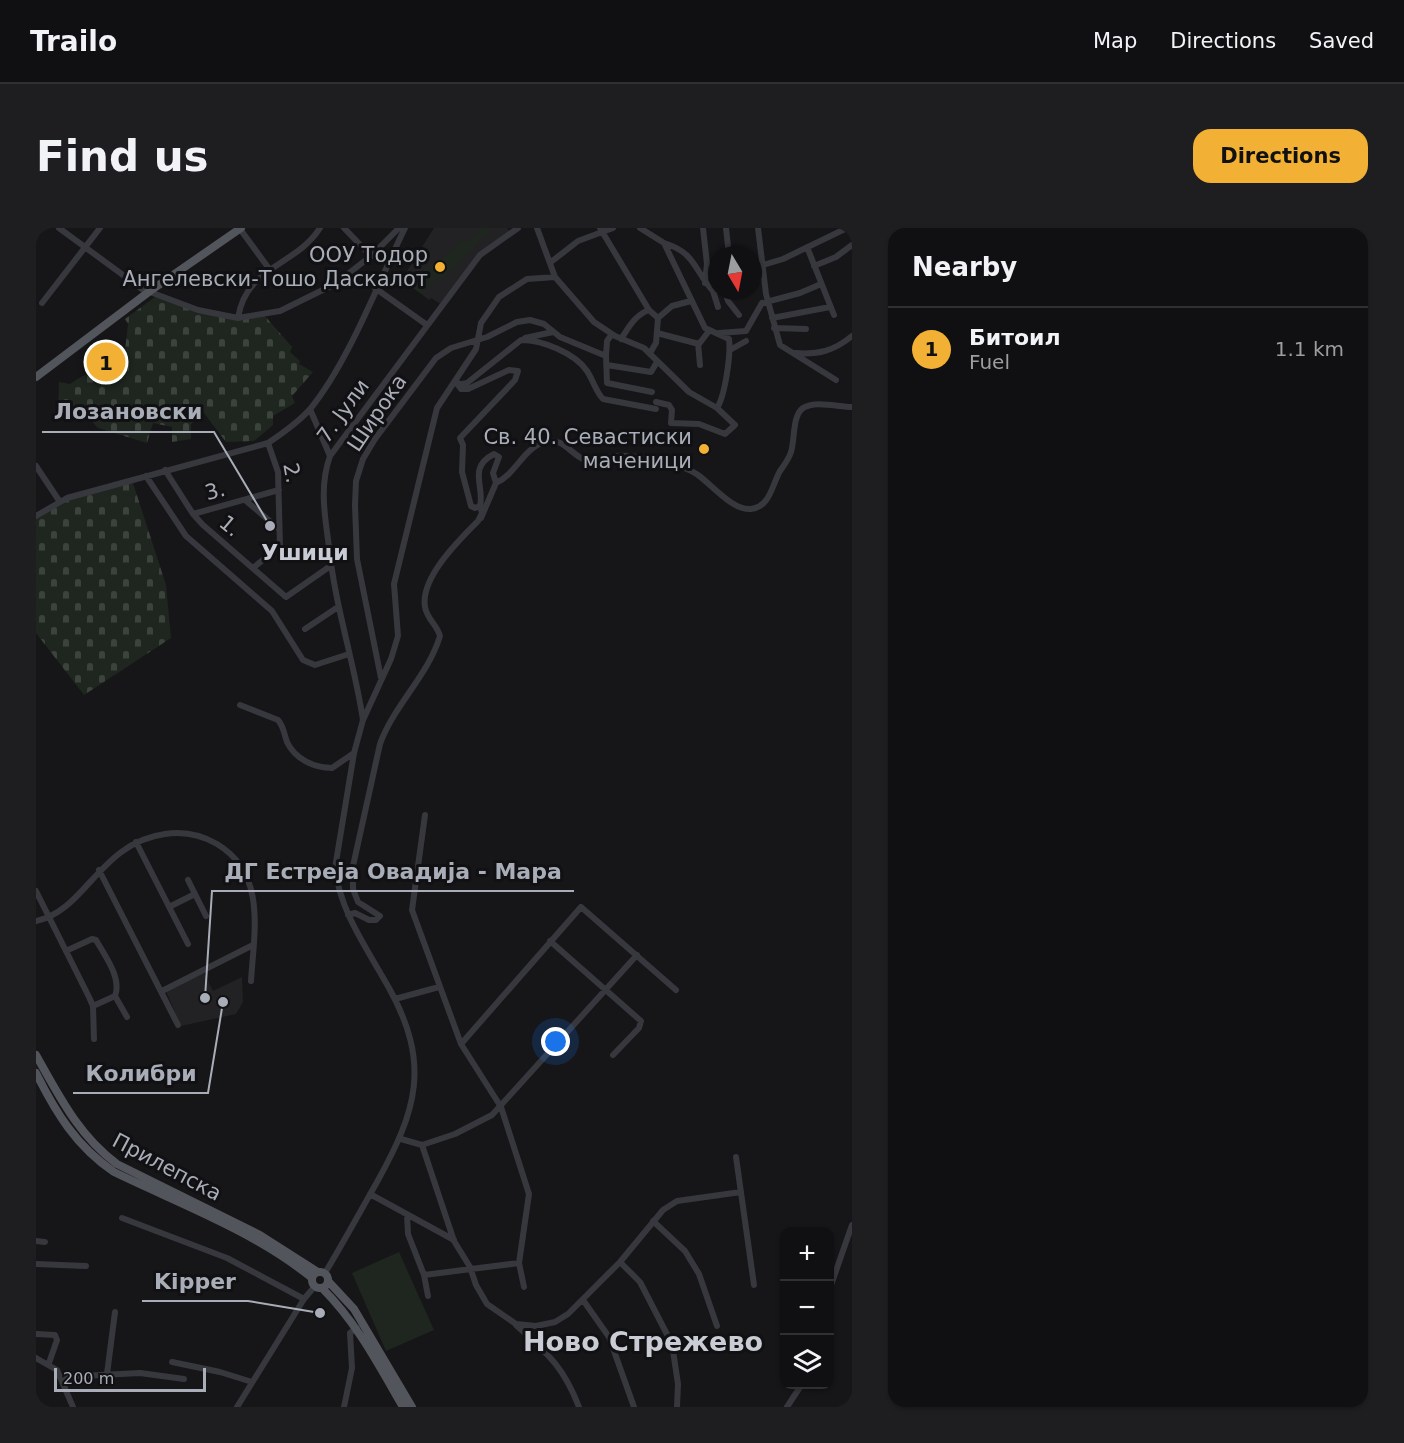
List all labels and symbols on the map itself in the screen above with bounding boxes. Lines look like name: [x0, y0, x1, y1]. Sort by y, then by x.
place label: ООУ Тодор Ангелевски-Тошо Даскалот: [122, 243, 428, 291]
north arrow: [708, 246, 762, 300]
marker: ООУ Тодор Ангелевски-Тошо Даскалот: [433, 260, 447, 274]
pin: 1: [86, 340, 126, 384]
street label: Широка: [342, 370, 412, 456]
street label: 7. Јули: [312, 375, 374, 447]
callout: Лозановски: [42, 392, 214, 432]
text: Лозановски: [54, 399, 202, 424]
place label: Св. 40. Севастиски маченици: [483, 425, 692, 473]
marker: Св. 40. Севастиски маченици: [697, 442, 711, 456]
street label: 2.: [278, 461, 306, 485]
street label: 3.: [202, 477, 228, 505]
street label: 1.: [215, 510, 245, 542]
district label: Ушици: [261, 540, 349, 565]
callout: ДГ Естреја Овадија - Мара: [212, 851, 574, 891]
text: ДГ Естреја Овадија - Мара: [224, 859, 562, 884]
your location: [541, 1027, 570, 1056]
callout: Колибри: [73, 1053, 208, 1093]
text: Колибри: [85, 1061, 197, 1086]
street label: Прилепска: [108, 1128, 226, 1206]
callout: Kipper: [142, 1261, 248, 1301]
text: Kipper: [154, 1269, 236, 1294]
district label: Ново Стрежево: [523, 1326, 763, 1357]
scale bar: [54, 1365, 206, 1392]

